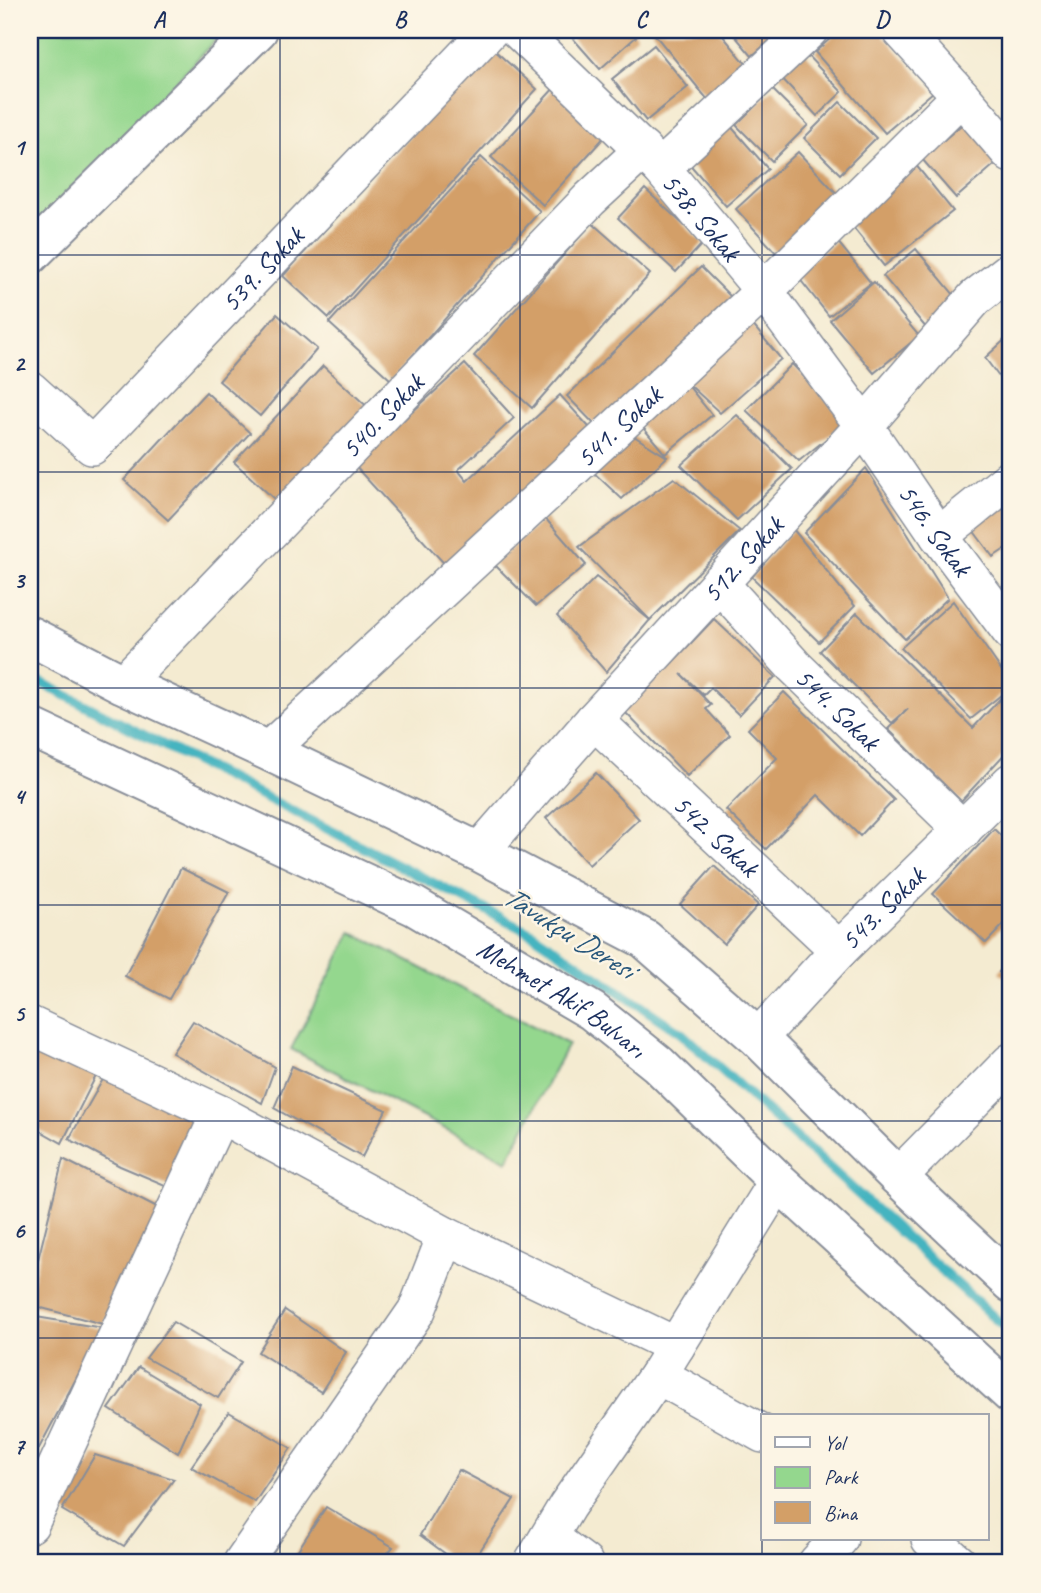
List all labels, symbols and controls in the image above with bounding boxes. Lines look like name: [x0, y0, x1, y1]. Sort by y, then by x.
text: A: [153, 5, 167, 34]
text: B: [394, 5, 408, 34]
text: C: [636, 5, 650, 34]
text: D: [875, 5, 891, 34]
text: 1: [14, 133, 27, 162]
street label: 538. Sokak: [654, 165, 750, 269]
street label: 539. Sokak: [213, 217, 312, 319]
text: 2: [14, 349, 27, 378]
street label: 540. Sokak: [333, 364, 432, 465]
street label: 541. Sokak: [568, 376, 670, 475]
street label: 546. Sokak: [891, 477, 981, 584]
street label: 512. Sokak: [694, 507, 792, 609]
text: 3: [14, 566, 27, 595]
street label: 544. Sokak: [788, 659, 889, 759]
text: 4: [14, 782, 27, 811]
street label: 542. Sokak: [666, 786, 768, 885]
street label: 543. Sokak: [832, 857, 933, 957]
water label: Tavukçu Deresi: [496, 877, 648, 991]
street label: Mehmet Akif Bulvarı: [471, 930, 655, 1066]
text: 5: [14, 999, 26, 1028]
text: 6: [14, 1216, 27, 1245]
legend: [761, 1414, 988, 1540]
text: Yol: [824, 1430, 848, 1456]
text: 7: [14, 1432, 27, 1461]
text: Park: [824, 1464, 859, 1490]
text: Bina: [824, 1500, 859, 1526]

